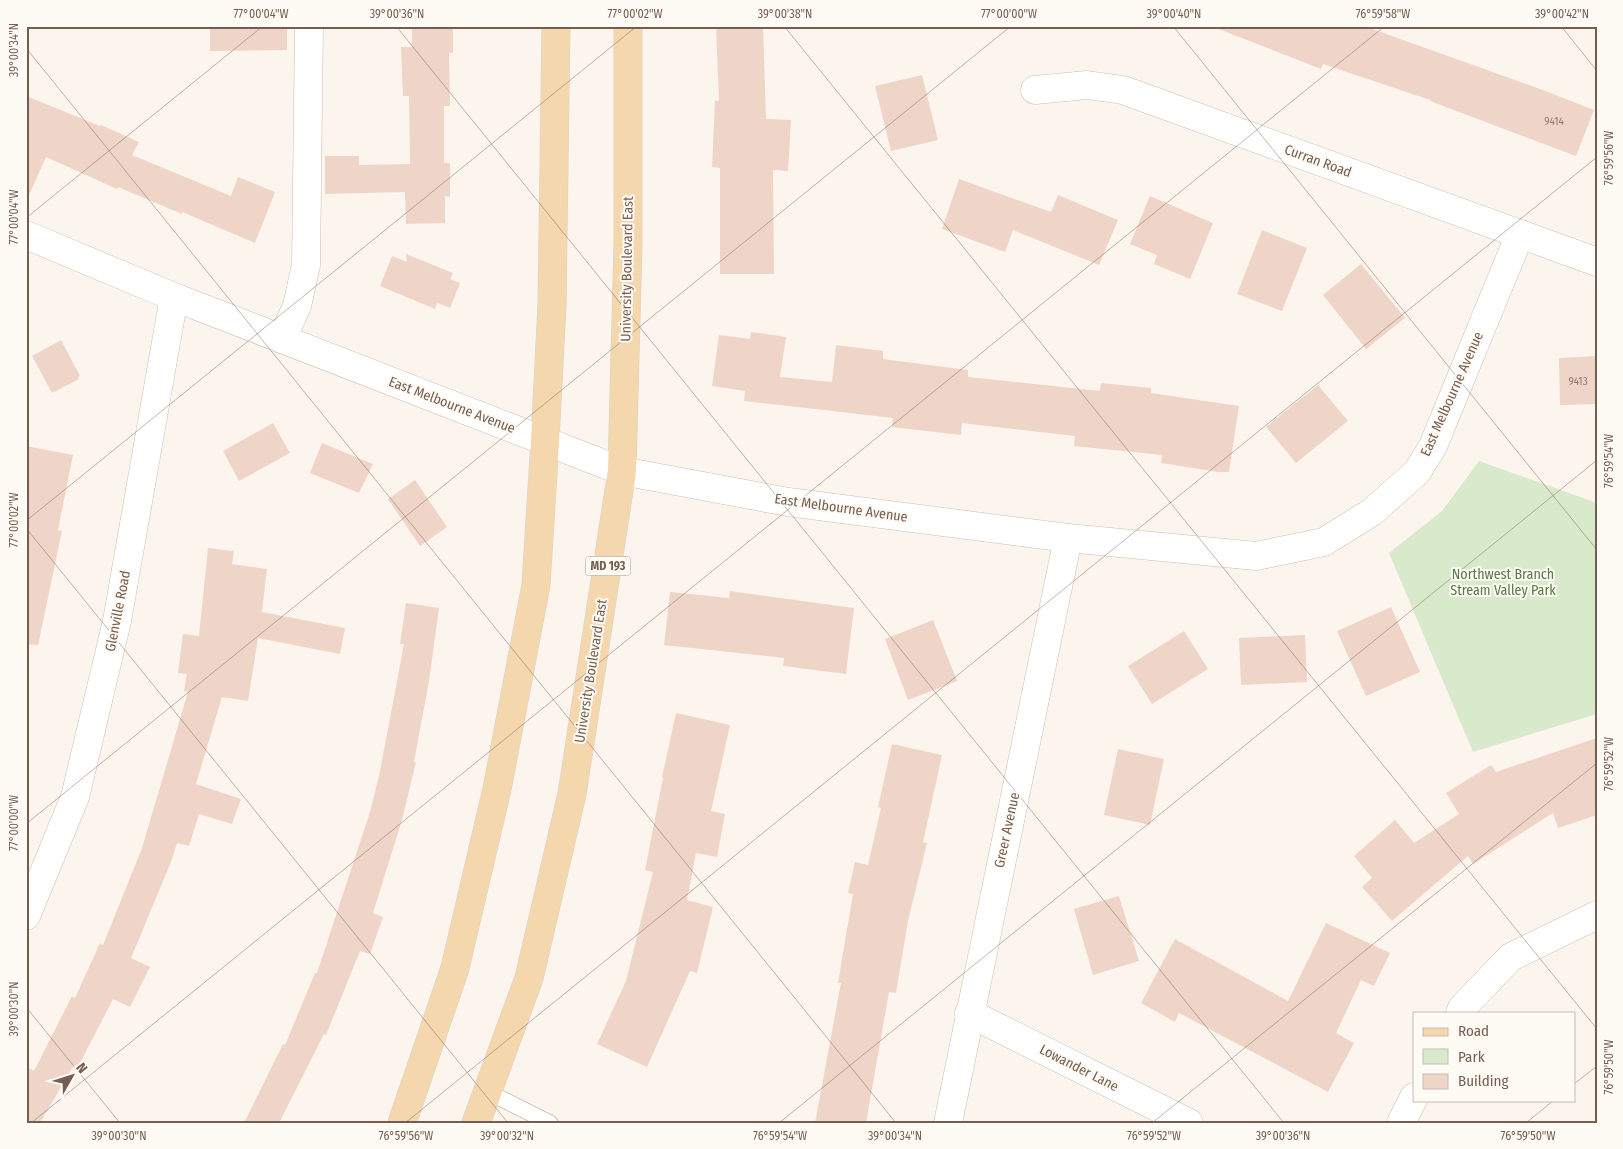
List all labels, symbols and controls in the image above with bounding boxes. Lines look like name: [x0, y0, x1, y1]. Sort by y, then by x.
text: 77°00'04"W: [233, 7, 289, 21]
text: 39°00'36"N: [370, 7, 424, 21]
text: 77°00'02"W: [607, 7, 663, 21]
text: 39°00'38"N: [758, 7, 812, 21]
text: 77°00'00"W: [981, 7, 1037, 21]
text: 39°00'40"N: [1147, 7, 1201, 21]
text: 76°59'58"W: [1356, 7, 1410, 21]
text: 39°00'42"N: [1535, 7, 1589, 21]
text: 39°00'34"N: [7, 23, 21, 77]
house number: 9414: [1544, 115, 1564, 128]
text: 76°59'56"W: [1602, 131, 1616, 185]
street label: Curran Road: [1282, 141, 1354, 181]
text: 77°00'04"W: [7, 189, 21, 245]
street label: University Boulevard East: [617, 196, 637, 342]
street label: East Melbourne Avenue: [1417, 329, 1487, 459]
street label: East Melbourne Avenue: [386, 373, 518, 437]
house number: 9413: [1568, 375, 1588, 388]
text: 76°59'54"W: [1602, 434, 1616, 488]
street label: East Melbourne Avenue: [773, 490, 909, 526]
text: 77°00'02"W: [7, 492, 21, 548]
road number: MD 193: [586, 556, 630, 576]
park label: Northwest Branch Stream Valley Park: [1450, 566, 1556, 599]
street label: Glenville Road: [102, 569, 134, 653]
street label: University Boulevard East: [571, 598, 611, 744]
text: 76°59'52"W: [1602, 737, 1616, 791]
street label: Greer Avenue: [991, 791, 1023, 869]
text: 77°00'00"W: [7, 795, 21, 851]
text: 39°00'30"N: [7, 982, 21, 1036]
legend: [1413, 1012, 1576, 1102]
text: Road: [1458, 1022, 1489, 1040]
text: 76°59'50"W: [1602, 1040, 1616, 1094]
street label: Lowander Lane: [1037, 1041, 1121, 1095]
text: Park: [1458, 1048, 1485, 1066]
north arrow: [48, 1052, 98, 1102]
text: N: [72, 1060, 91, 1077]
text: Building: [1458, 1072, 1509, 1090]
text: 39°00'30"N: [92, 1129, 146, 1143]
text: 76°59'56"W: [379, 1129, 433, 1143]
text: 39°00'32"N: [480, 1129, 534, 1143]
text: 76°59'54"W: [753, 1129, 807, 1143]
text: 39°00'34"N: [868, 1129, 922, 1143]
text: 76°59'52"W: [1127, 1129, 1181, 1143]
text: 39°00'36"N: [1256, 1129, 1310, 1143]
text: 76°59'50"W: [1501, 1129, 1555, 1143]

